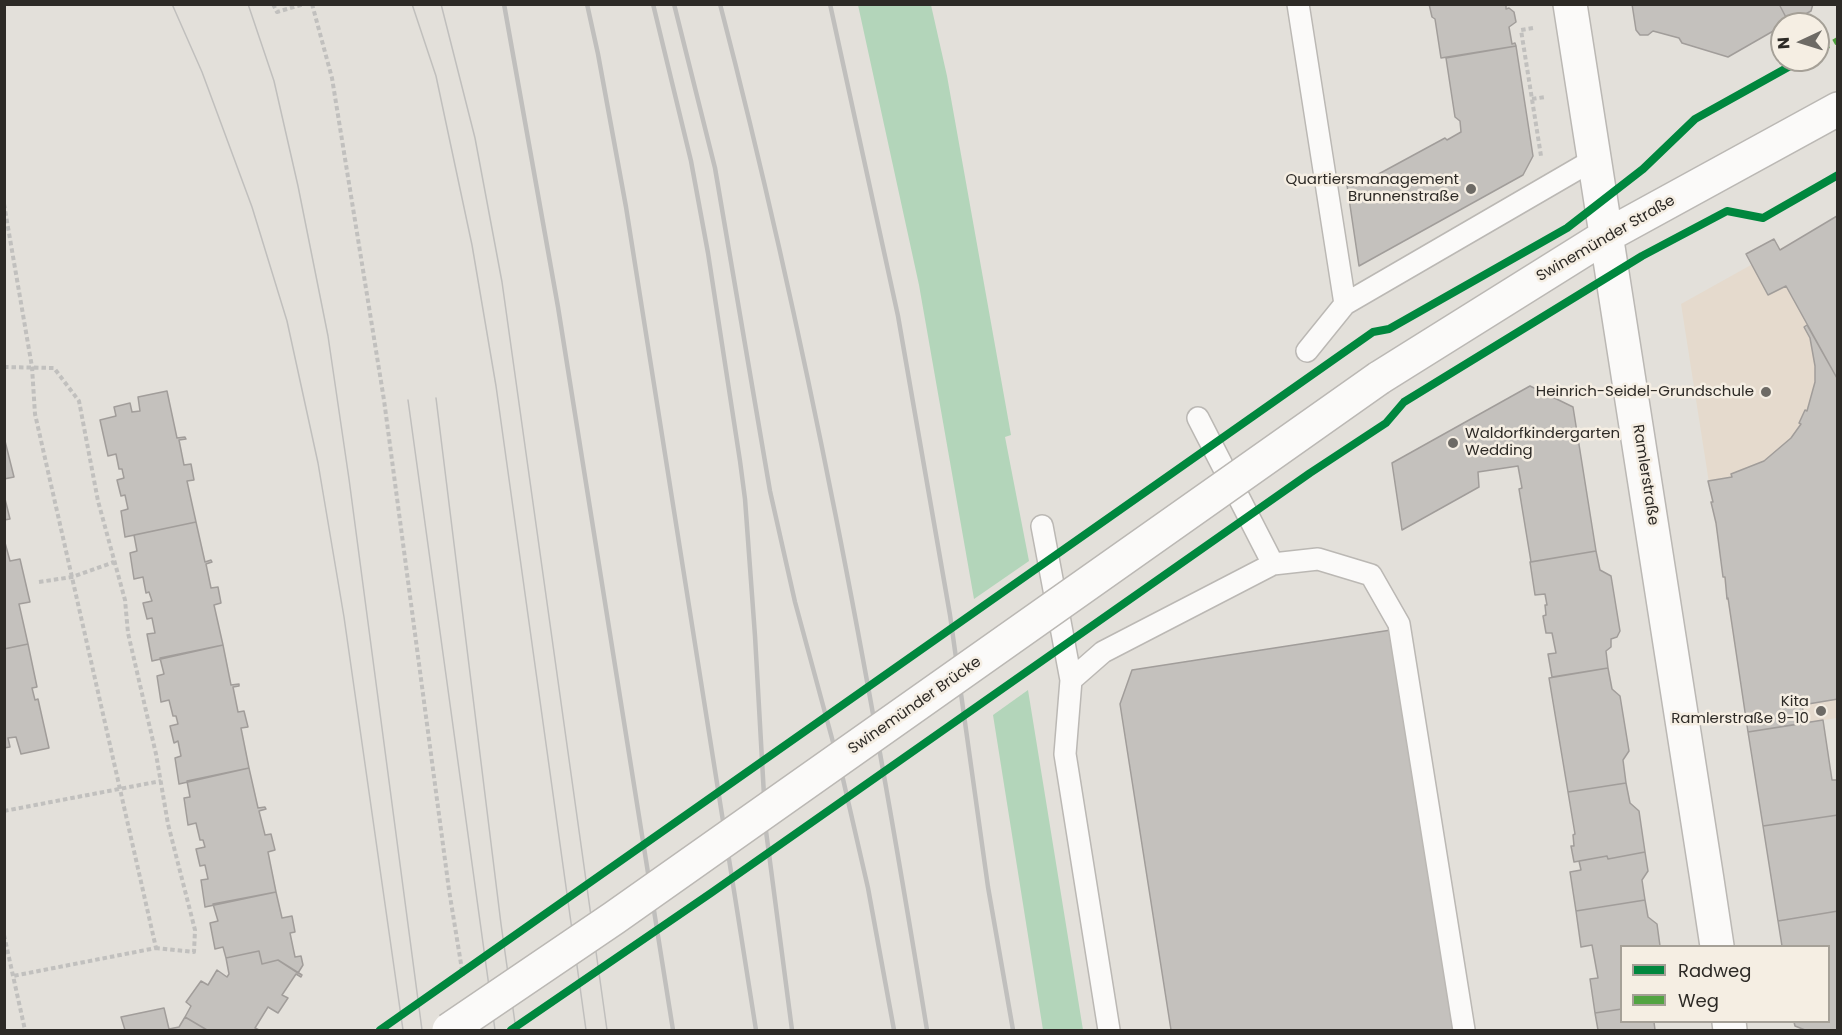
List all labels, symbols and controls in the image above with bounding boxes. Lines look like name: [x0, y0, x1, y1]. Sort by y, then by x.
north arrow: [1770, 12, 1830, 72]
text: N: [1772, 36, 1795, 50]
place label: Quartiersmanagement Brunnenstraße: [1285, 171, 1459, 206]
marker: Quartiersmanagement Brunnenstraße: [1464, 182, 1478, 196]
street label: Swinemünder Straße: [1534, 192, 1678, 286]
place label: Heinrich-Seidel-Grundschule: [1536, 383, 1754, 401]
marker: Heinrich-Seidel-Grundschule: [1759, 385, 1773, 399]
street label: Ramlerstraße: [1628, 423, 1662, 527]
place label: Waldorfkindergarten Wedding: [1465, 425, 1620, 460]
marker: Waldorfkindergarten Wedding: [1446, 436, 1460, 450]
street label: Swinemünder Brücke: [845, 653, 985, 759]
place label: Kita Ramlerstraße 9-10: [1671, 693, 1809, 728]
marker: Kita Ramlerstraße 9-10: [1814, 704, 1828, 718]
legend: [1620, 945, 1830, 1023]
text: Radweg: [1678, 958, 1751, 983]
text: Weg: [1678, 988, 1719, 1013]

